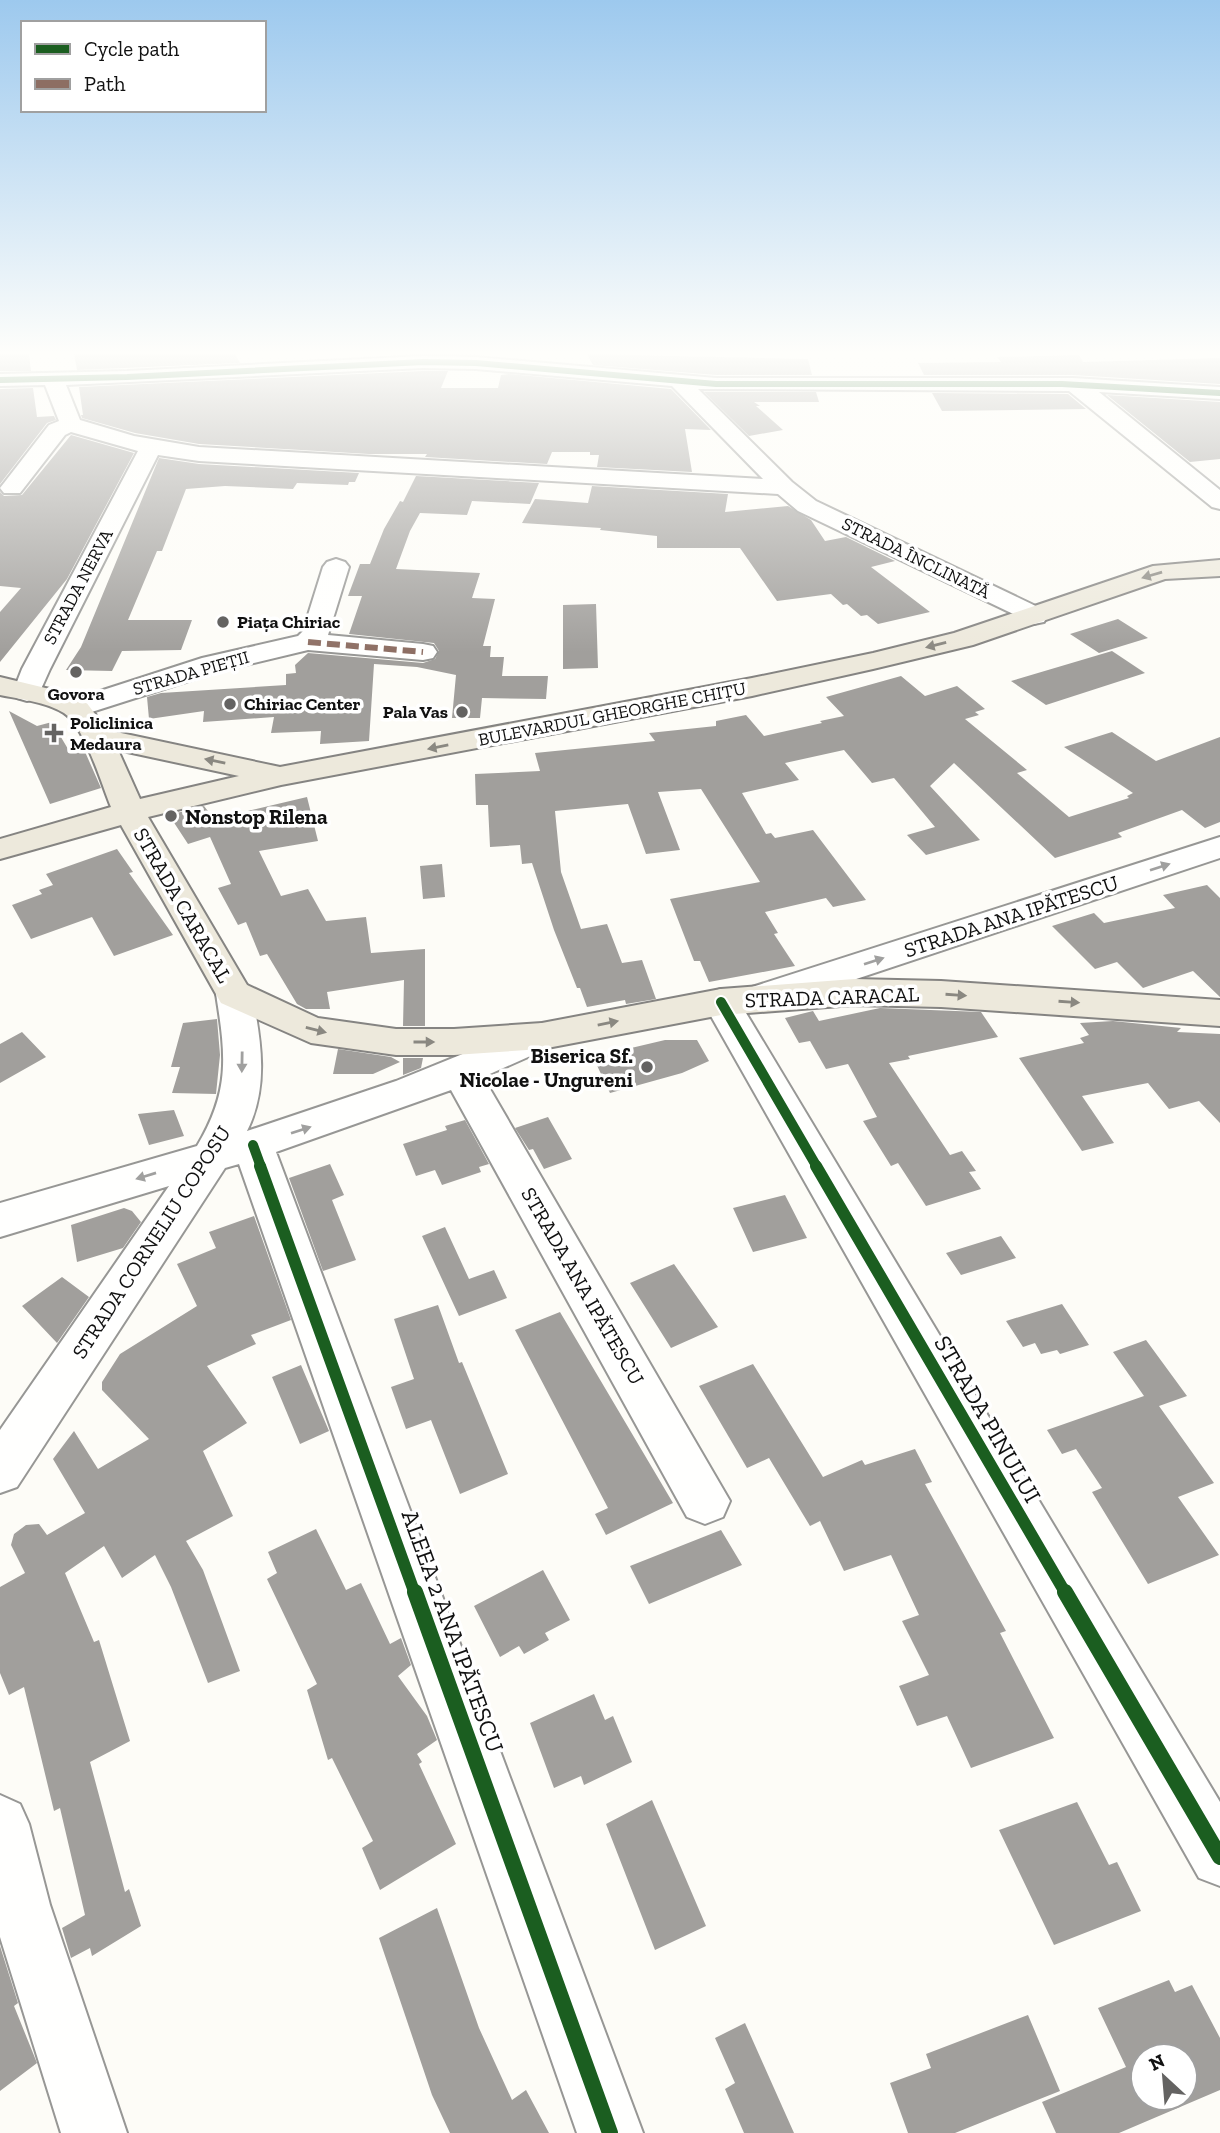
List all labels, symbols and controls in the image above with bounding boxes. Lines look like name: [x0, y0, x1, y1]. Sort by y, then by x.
legend: [21, 21, 266, 112]
text: Cycle path: [84, 36, 179, 61]
text: Path: [84, 71, 126, 96]
street label: STRADA ÎNCLINATĂ: [838, 513, 994, 604]
street label: STRADA NERVA: [38, 525, 118, 648]
one-way arrow: [1142, 570, 1163, 580]
place label: Piața Chiriac: [237, 611, 341, 633]
marker: Piața Chiriac: [215, 614, 231, 630]
one-way arrow: [925, 640, 947, 651]
street label: STRADA PIEȚII: [130, 646, 252, 700]
marker: Govora: [68, 664, 84, 680]
street label: BULEVARDUL GHEORGHE CHIȚU: [476, 677, 748, 751]
place label: Govora: [47, 683, 105, 705]
place label: Chiriac Center: [244, 693, 361, 715]
marker: Chiriac Center: [222, 696, 238, 712]
place label: Pala Vas: [383, 701, 448, 723]
marker: Pala Vas: [454, 704, 470, 720]
place label: Policlinica Medaura: [70, 712, 153, 755]
marker: Policlinica Medaura: [44, 723, 64, 743]
one-way arrow: [427, 742, 449, 753]
one-way arrow: [204, 755, 226, 766]
place label: Nonstop Rilena: [185, 804, 328, 829]
marker: Nonstop Rilena: [163, 808, 179, 824]
street label: STRADA CARACAL: [129, 823, 238, 987]
one-way arrow: [1149, 861, 1170, 872]
street label: STRADA ANA IPĂTESCU: [901, 870, 1121, 962]
one-way arrow: [863, 955, 884, 966]
street label: STRADA CARACAL: [744, 981, 920, 1013]
one-way arrow: [945, 990, 967, 1001]
one-way arrow: [1059, 997, 1081, 1008]
one-way arrow: [597, 1017, 619, 1028]
one-way arrow: [305, 1025, 327, 1036]
one-way arrow: [413, 1036, 435, 1048]
place label: Biserica Sf. Nicolae - Ungureni: [460, 1043, 633, 1092]
one-way arrow: [236, 1051, 248, 1073]
marker: Biserica Sf. Nicolae - Ungureni: [639, 1059, 655, 1075]
street label: STRADA CORNELIU COPOSU: [66, 1121, 236, 1363]
one-way arrow: [290, 1124, 311, 1134]
one-way arrow: [136, 1171, 157, 1181]
street label: STRADA ANA IPĂTESCU: [516, 1183, 650, 1389]
street label: STRADA PINULUI: [928, 1330, 1048, 1508]
street label: ALEEA 2 ANA IPĂTESCU: [396, 1506, 510, 1756]
north arrow: [1129, 2042, 1199, 2112]
text: N: [1145, 2049, 1168, 2076]

